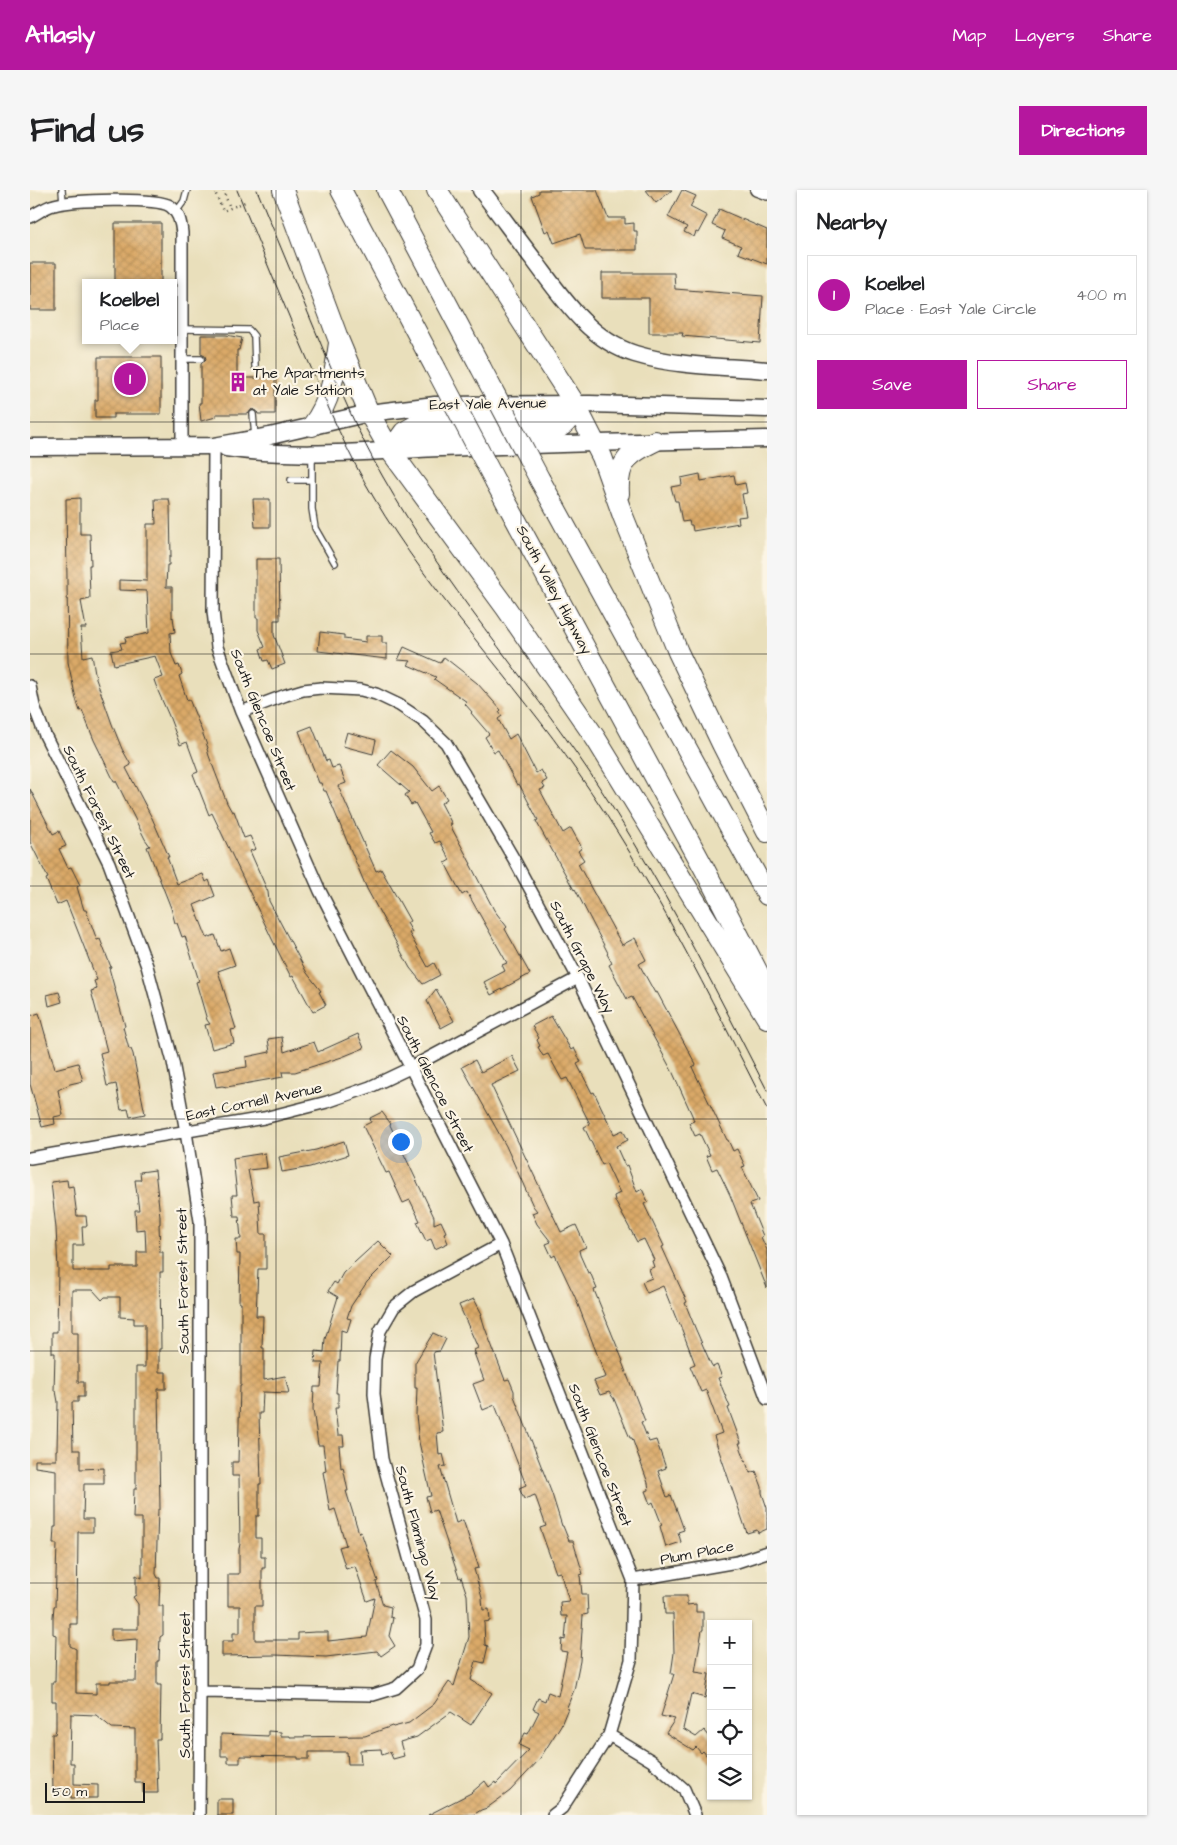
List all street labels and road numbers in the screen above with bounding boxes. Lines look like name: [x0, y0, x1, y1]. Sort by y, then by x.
street label: East Yale Avenue: [429, 392, 547, 416]
street label: South Valley Highway: [510, 522, 597, 659]
street label: South Glencoe Street: [225, 646, 301, 794]
street label: South Forest Street: [57, 742, 141, 882]
street label: South Grape Way: [544, 897, 619, 1017]
street label: South Glencoe Street: [391, 1012, 479, 1156]
street label: East Cornell Avenue: [184, 1077, 324, 1127]
street label: South Forest Street: [171, 1208, 195, 1354]
street label: South Glencoe Street: [563, 1380, 637, 1530]
street label: South Flamingo Way: [389, 1463, 446, 1603]
street label: Plum Place: [658, 1536, 736, 1570]
street label: South Forest Street: [175, 1612, 196, 1758]

